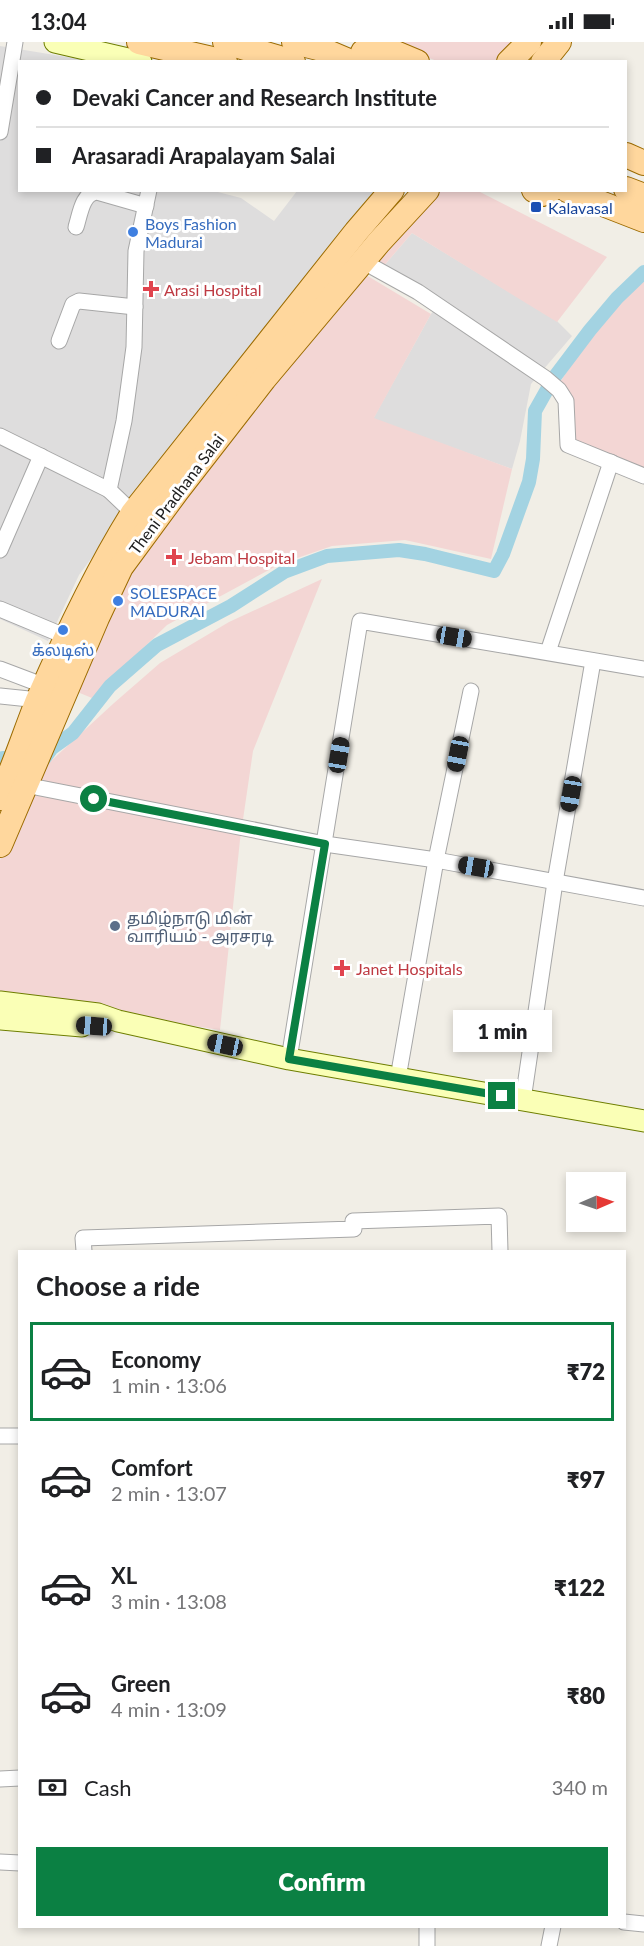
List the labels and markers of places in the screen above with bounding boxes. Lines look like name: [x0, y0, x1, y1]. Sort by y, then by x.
place label: Kalavasal: [548, 198, 613, 217]
marker: Kalavasal: [529, 200, 543, 214]
place label: Boys Fashion Madurai: [145, 214, 237, 251]
marker: Boys Fashion Madurai: [126, 225, 140, 239]
marker: Arasi Hospital: [142, 280, 160, 298]
place label: Arasi Hospital: [164, 280, 262, 299]
marker: Jebam Hospital: [165, 548, 183, 566]
place label: Jebam Hospital: [188, 548, 295, 567]
place label: SOLESPACE MADURAI: [130, 583, 217, 620]
marker: SOLESPACE MADURAI: [111, 594, 125, 608]
marker: க்லடிஸ்: [56, 623, 70, 637]
place label: க்லடிஸ்: [32, 640, 94, 661]
place label: தமிழ்நாடு மின் வாரியம் - அரசரடி: [127, 908, 274, 947]
marker: தமிழ்நாடு மின் வாரியம் - அரசரடி: [108, 919, 122, 933]
marker: Janet Hospitals: [333, 959, 351, 977]
place label: Janet Hospitals: [356, 959, 463, 978]

